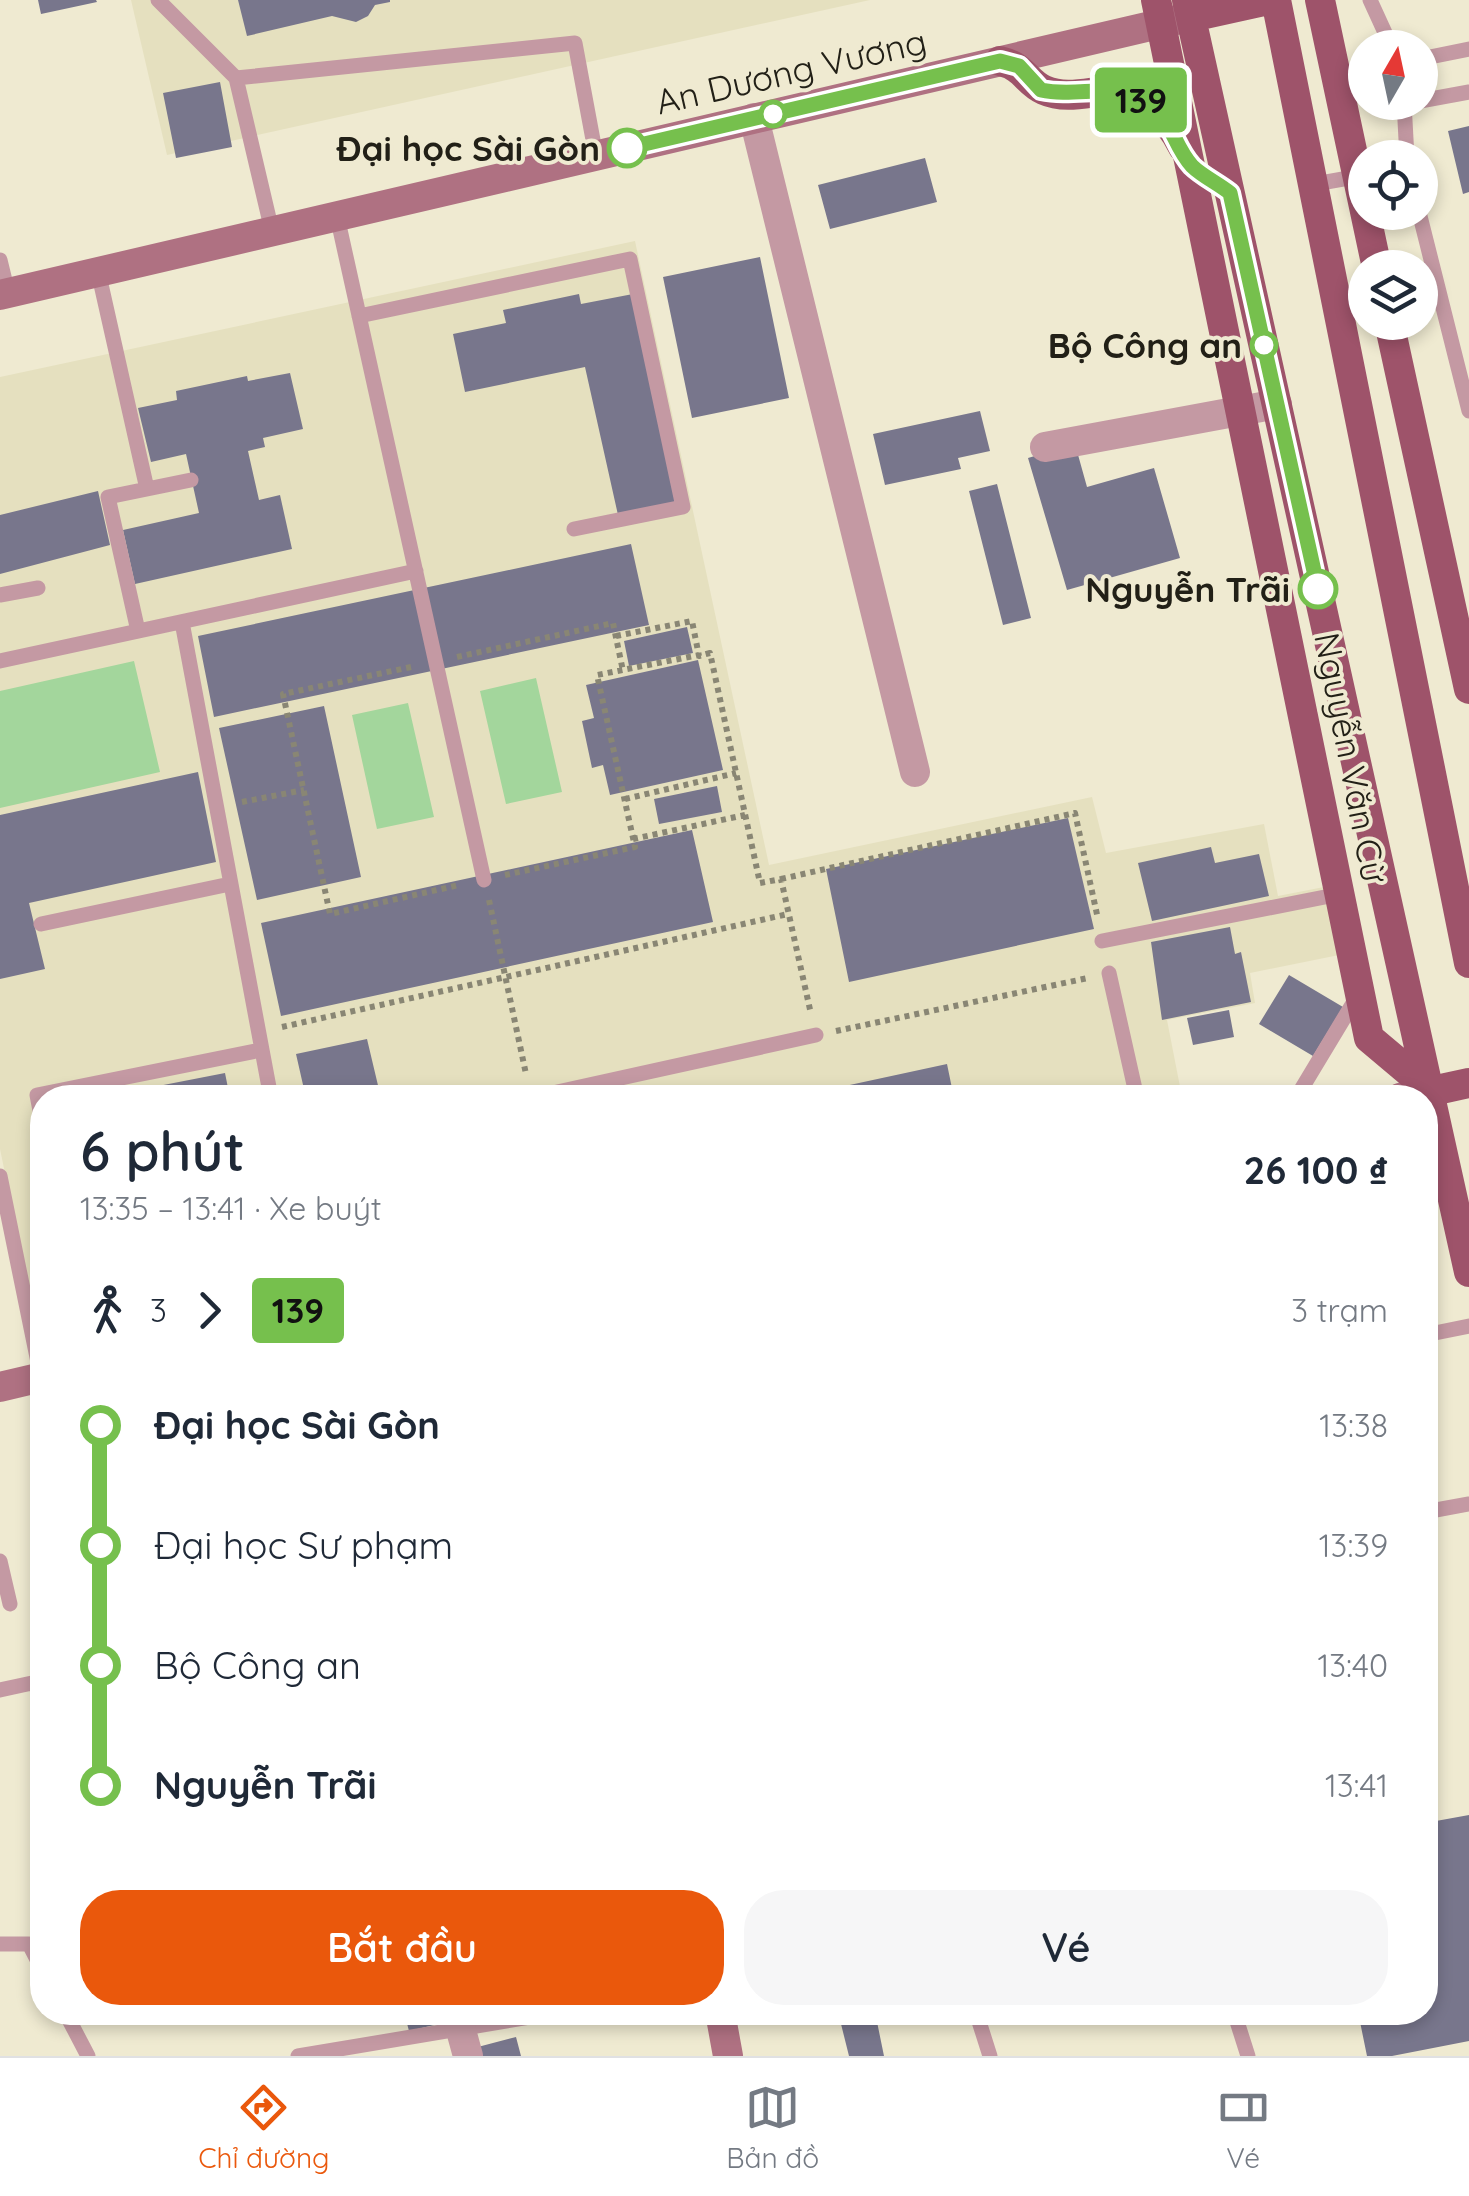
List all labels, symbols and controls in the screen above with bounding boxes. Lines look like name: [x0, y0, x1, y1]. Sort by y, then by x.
street label: An Dương Vương: [651, 18, 931, 124]
north arrow: [1348, 30, 1438, 120]
map controls: [1348, 30, 1438, 340]
line badge: 139: [1084, 68, 1198, 132]
text: 139: [1115, 78, 1167, 122]
unlabelled marker: [760, 101, 786, 127]
place label: Đại học Sài Gòn: [336, 126, 600, 170]
marker: Đại học Sài Gòn: [608, 129, 646, 167]
button: locate: [1348, 140, 1438, 230]
button: layers: [1348, 250, 1438, 340]
place label: Bộ Công an: [1048, 323, 1242, 367]
marker: Bộ Công an: [1251, 332, 1277, 358]
place label: Nguyễn Trãi: [1085, 567, 1290, 611]
marker: Nguyễn Trãi: [1299, 570, 1337, 608]
street label: Nguyễn Văn Cừ: [1305, 629, 1397, 887]
text: 6 phút: [80, 1116, 245, 1185]
text: 26 100 ₫: [1244, 1146, 1388, 1194]
text: 13:35 – 13:41 · Xe buýt: [80, 1188, 382, 1228]
icon: walk: [80, 1283, 135, 1338]
icon: forward: [182, 1283, 237, 1338]
text: 139: [272, 1288, 324, 1332]
text: 3: [150, 1290, 167, 1330]
text: 3 trạm: [1291, 1290, 1388, 1330]
text: Đại học Sài Gòn: [154, 1401, 440, 1449]
text: 13:38: [1319, 1405, 1388, 1445]
text: Đại học Sư phạm: [154, 1521, 453, 1569]
text: 13:39: [1319, 1525, 1388, 1565]
text: Bộ Công an: [154, 1641, 361, 1689]
text: 13:40: [1318, 1645, 1388, 1685]
text: Nguyễn Trãi: [154, 1761, 376, 1809]
text: 13:41: [1325, 1765, 1388, 1805]
button: Bắt đầu: [80, 1890, 724, 2005]
button: Vé: [744, 1890, 1388, 2005]
tab: Chỉ đường: [198, 2080, 330, 2175]
tab: Bản đồ: [726, 2080, 819, 2175]
tab: Vé: [1216, 2080, 1271, 2175]

